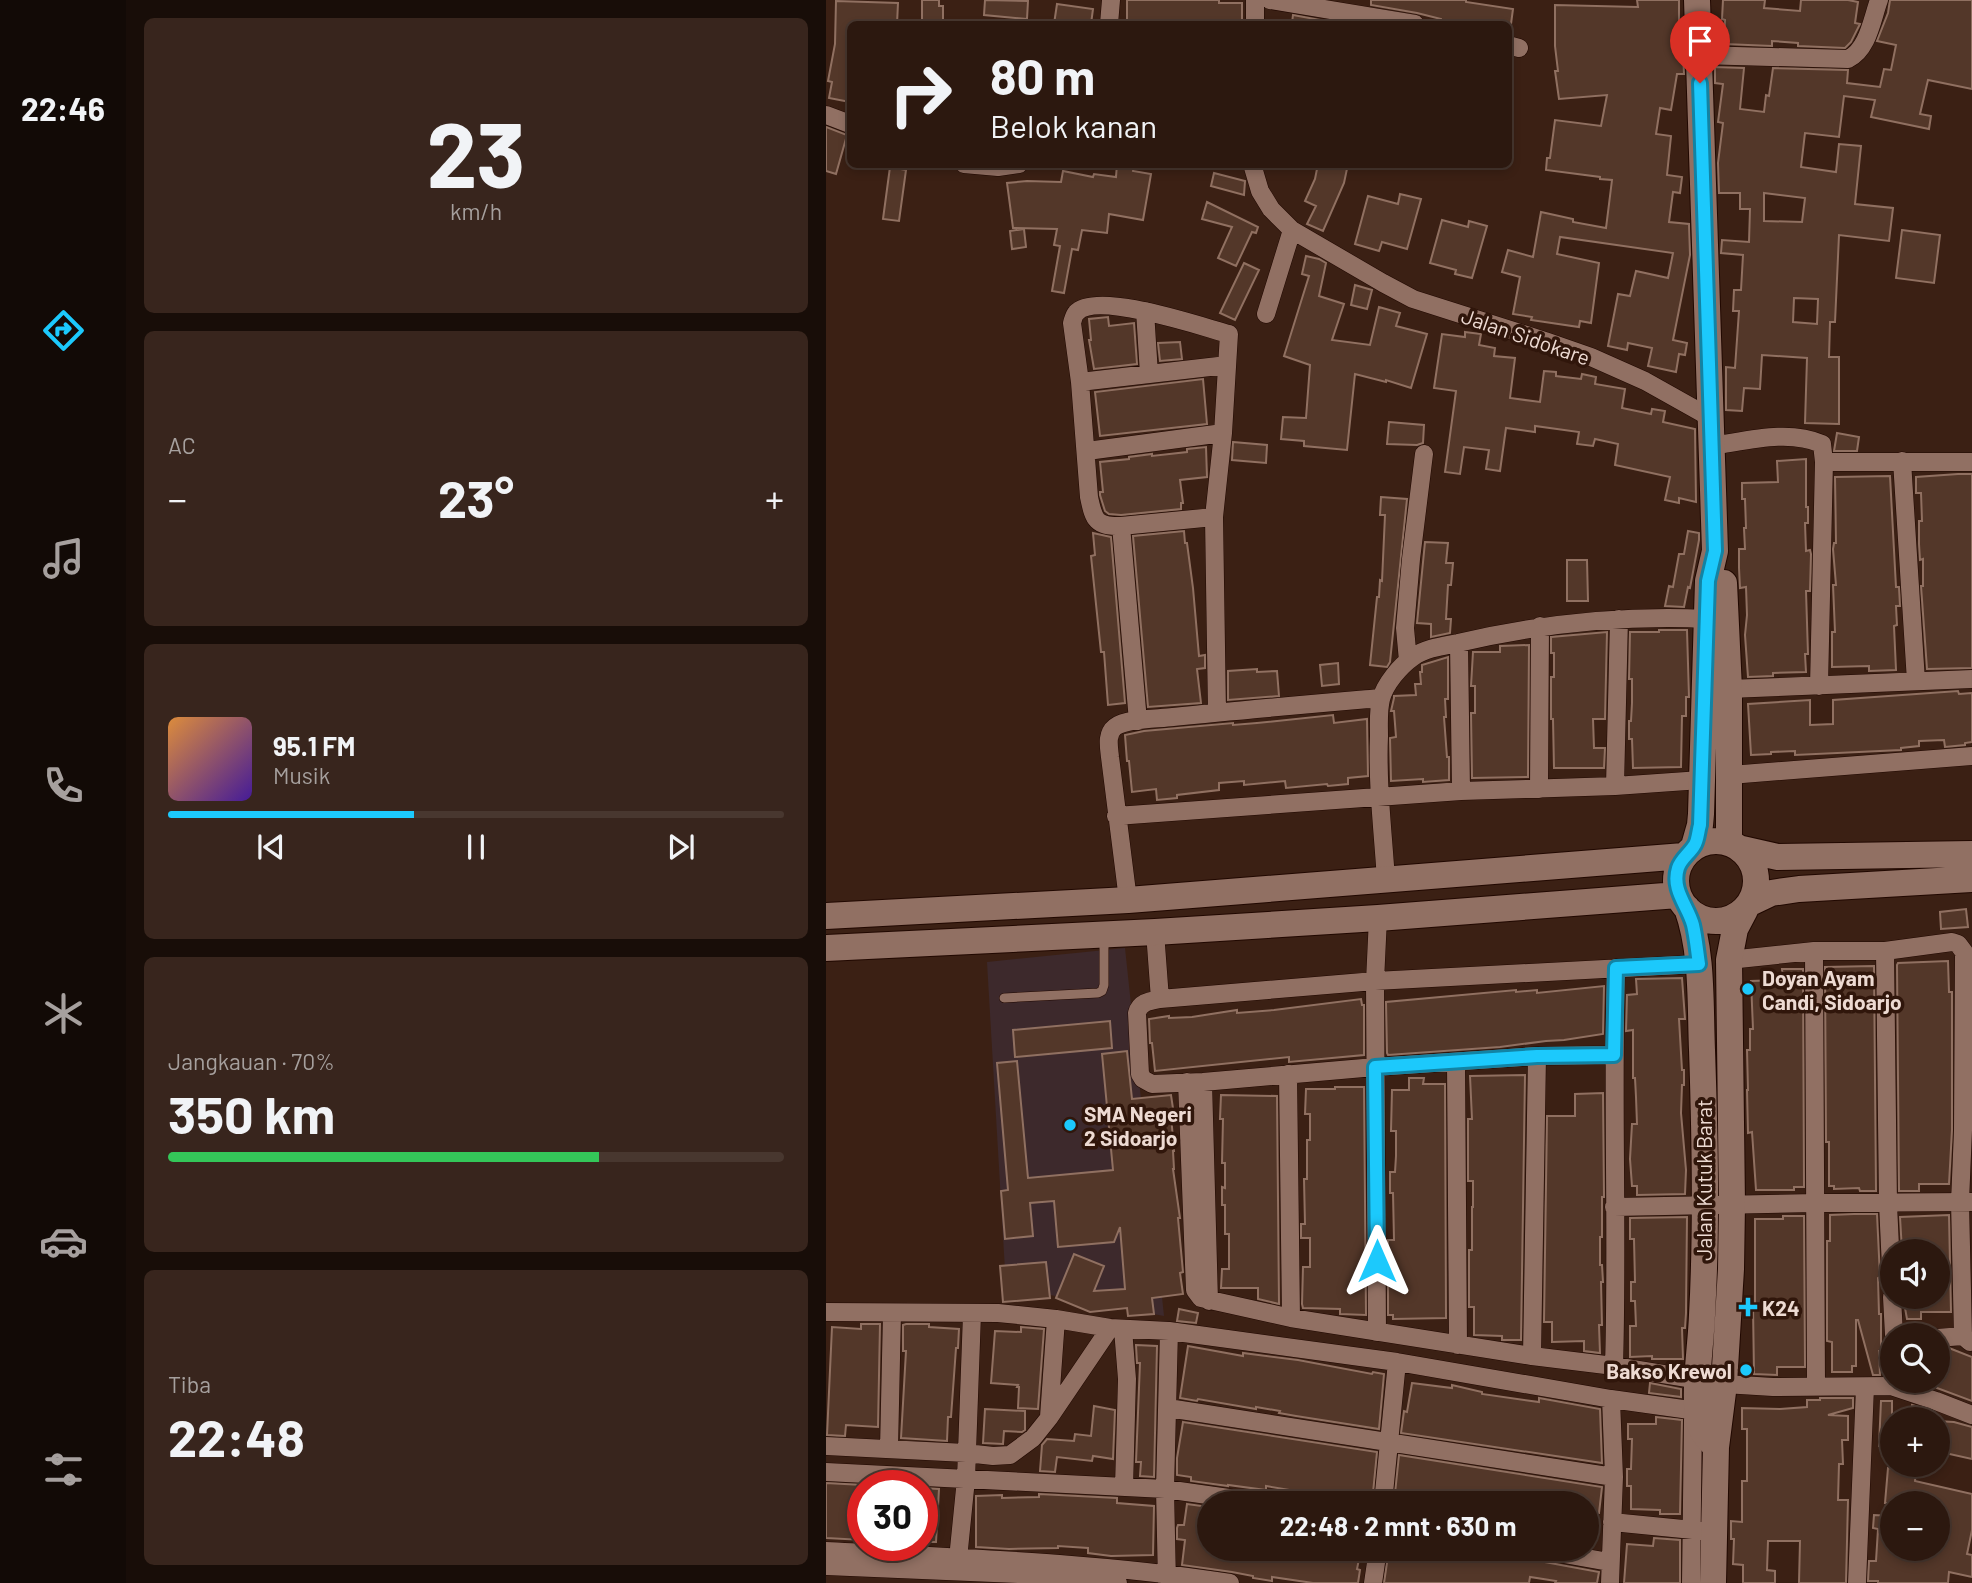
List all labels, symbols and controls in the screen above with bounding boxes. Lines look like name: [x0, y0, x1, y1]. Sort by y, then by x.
pin: [1670, 11, 1730, 83]
icon: arrive: [1681, 22, 1719, 60]
text: 80 m: [990, 46, 1095, 105]
icon: right: [875, 49, 966, 140]
text: 22:46: [21, 89, 105, 127]
text: 23: [427, 97, 525, 206]
text: Belok kanan: [990, 106, 1157, 144]
text: km/h: [450, 197, 502, 225]
street label: Jalan Sidokare: [1458, 302, 1594, 370]
icon: directions: [39, 306, 88, 355]
text: AC: [168, 431, 196, 459]
text: 23°: [438, 466, 514, 528]
text: −: [168, 475, 187, 521]
text: +: [765, 475, 784, 521]
icon: music: [39, 534, 88, 583]
text: 95.1 FM: [273, 730, 355, 761]
icon: phone: [39, 761, 88, 810]
text: Musik: [273, 761, 330, 789]
icon: previous: [252, 828, 290, 866]
icon: pause: [457, 828, 495, 866]
icon: next: [662, 828, 700, 866]
place label: Doyan Ayam Candi, Sidoarjo: [1762, 965, 1902, 1014]
marker: Doyan Ayam Candi, Sidoarjo: [1740, 981, 1756, 997]
icon: climate: [39, 989, 88, 1038]
text: Jangkauan · 70%: [168, 1047, 335, 1075]
text: 350 km: [168, 1082, 335, 1144]
street label: Jalan Kutuk Barat: [1691, 1099, 1716, 1261]
place label: SMA Negeri 2 Sidoarjo: [1084, 1101, 1192, 1150]
marker: SMA Negeri 2 Sidoarjo: [1062, 1117, 1078, 1133]
icon: car: [39, 1217, 88, 1266]
position arrow: [1340, 1224, 1414, 1298]
map controls: [1880, 1239, 1950, 1561]
button: sound: [1880, 1239, 1950, 1309]
place label: K24: [1762, 1295, 1800, 1320]
marker: K24: [1740, 1299, 1756, 1315]
button: search: [1880, 1323, 1950, 1393]
place label: Bakso Krewol: [1606, 1358, 1732, 1383]
marker: Bakso Krewol: [1738, 1362, 1754, 1378]
text: Tiba: [168, 1370, 211, 1398]
text: 22:48: [168, 1405, 305, 1467]
button: +: [1880, 1407, 1950, 1477]
icon: filters: [39, 1445, 88, 1494]
speed limit sign: 30: [847, 1470, 938, 1561]
button: −: [1880, 1491, 1950, 1561]
text: 22:48 · 2 mnt · 630 m: [1280, 1510, 1516, 1541]

